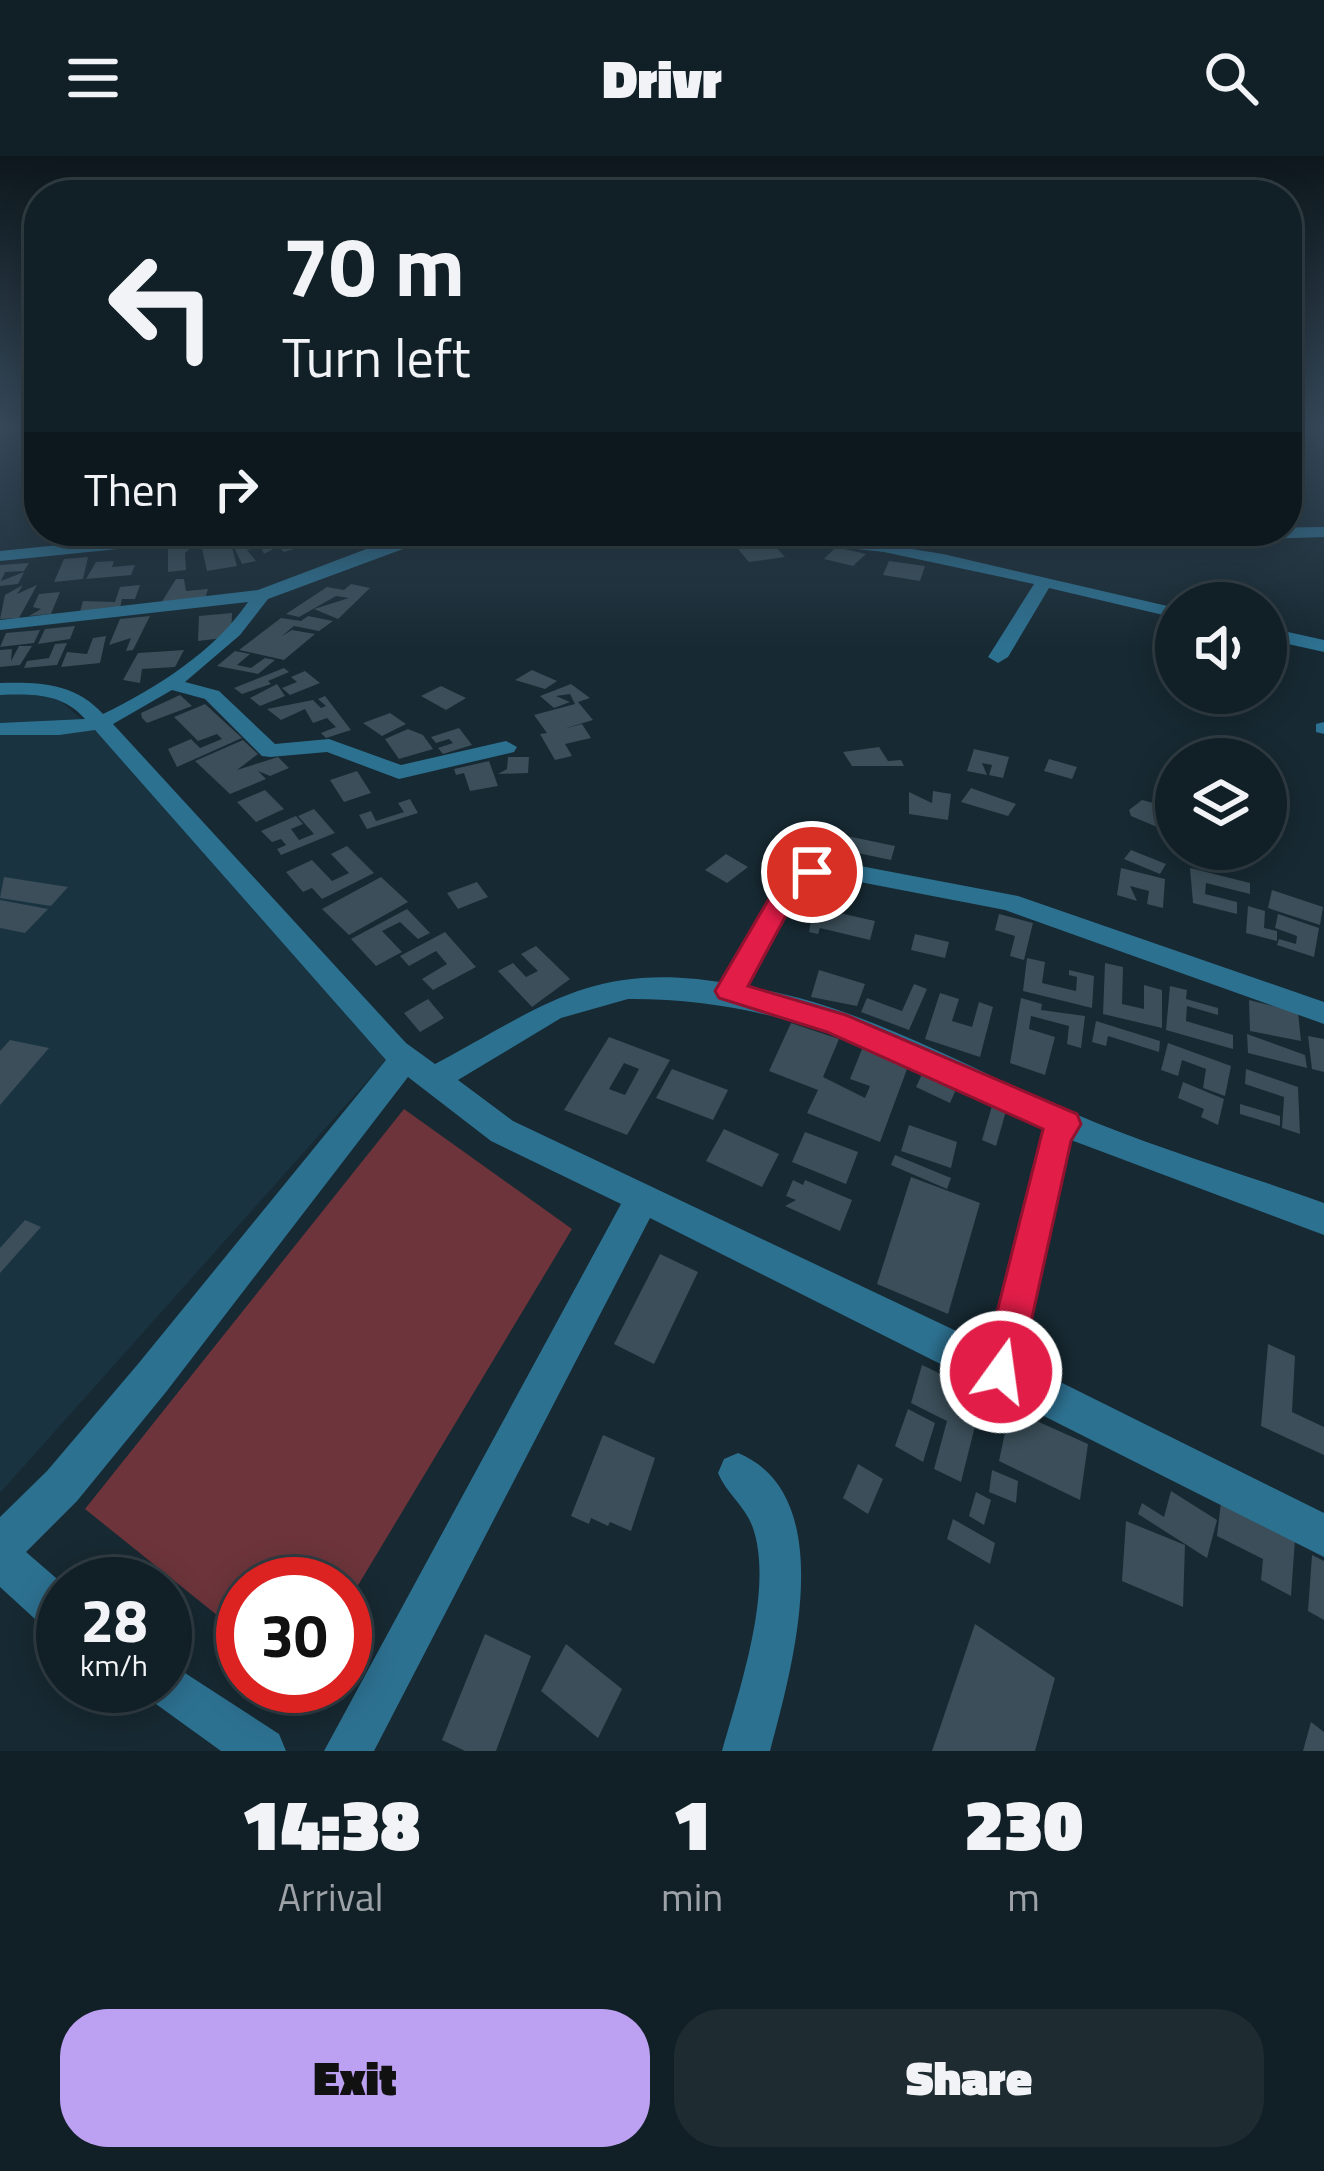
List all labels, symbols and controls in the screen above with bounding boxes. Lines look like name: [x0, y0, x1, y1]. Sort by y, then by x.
text: Drivr: [602, 37, 722, 119]
icon: menu: [60, 45, 126, 111]
icon: search: [1198, 45, 1264, 111]
text: 70 m: [282, 201, 465, 329]
icon: left: [84, 228, 240, 384]
text: Turn left: [282, 316, 471, 398]
text: Then: [84, 455, 179, 523]
icon: right: [203, 456, 269, 522]
map controls: [1155, 582, 1287, 870]
button: sound: [1155, 582, 1287, 714]
button: layers: [1155, 738, 1287, 870]
pin: [761, 821, 863, 923]
icon: arrive: [779, 839, 845, 905]
position arrow: [938, 1309, 1064, 1435]
speed limit sign: 30: [216, 1557, 372, 1713]
text: 28: [80, 1574, 148, 1665]
text: km/h: [80, 1642, 148, 1688]
text: 14:38: [241, 1768, 420, 1878]
text: 1: [672, 1768, 712, 1878]
text: 230: [964, 1768, 1083, 1878]
text: Arrival: [278, 1867, 383, 1926]
text: min: [661, 1867, 723, 1926]
text: m: [1007, 1867, 1040, 1926]
button: Exit: [60, 2009, 650, 2147]
button: Share: [674, 2009, 1264, 2147]

